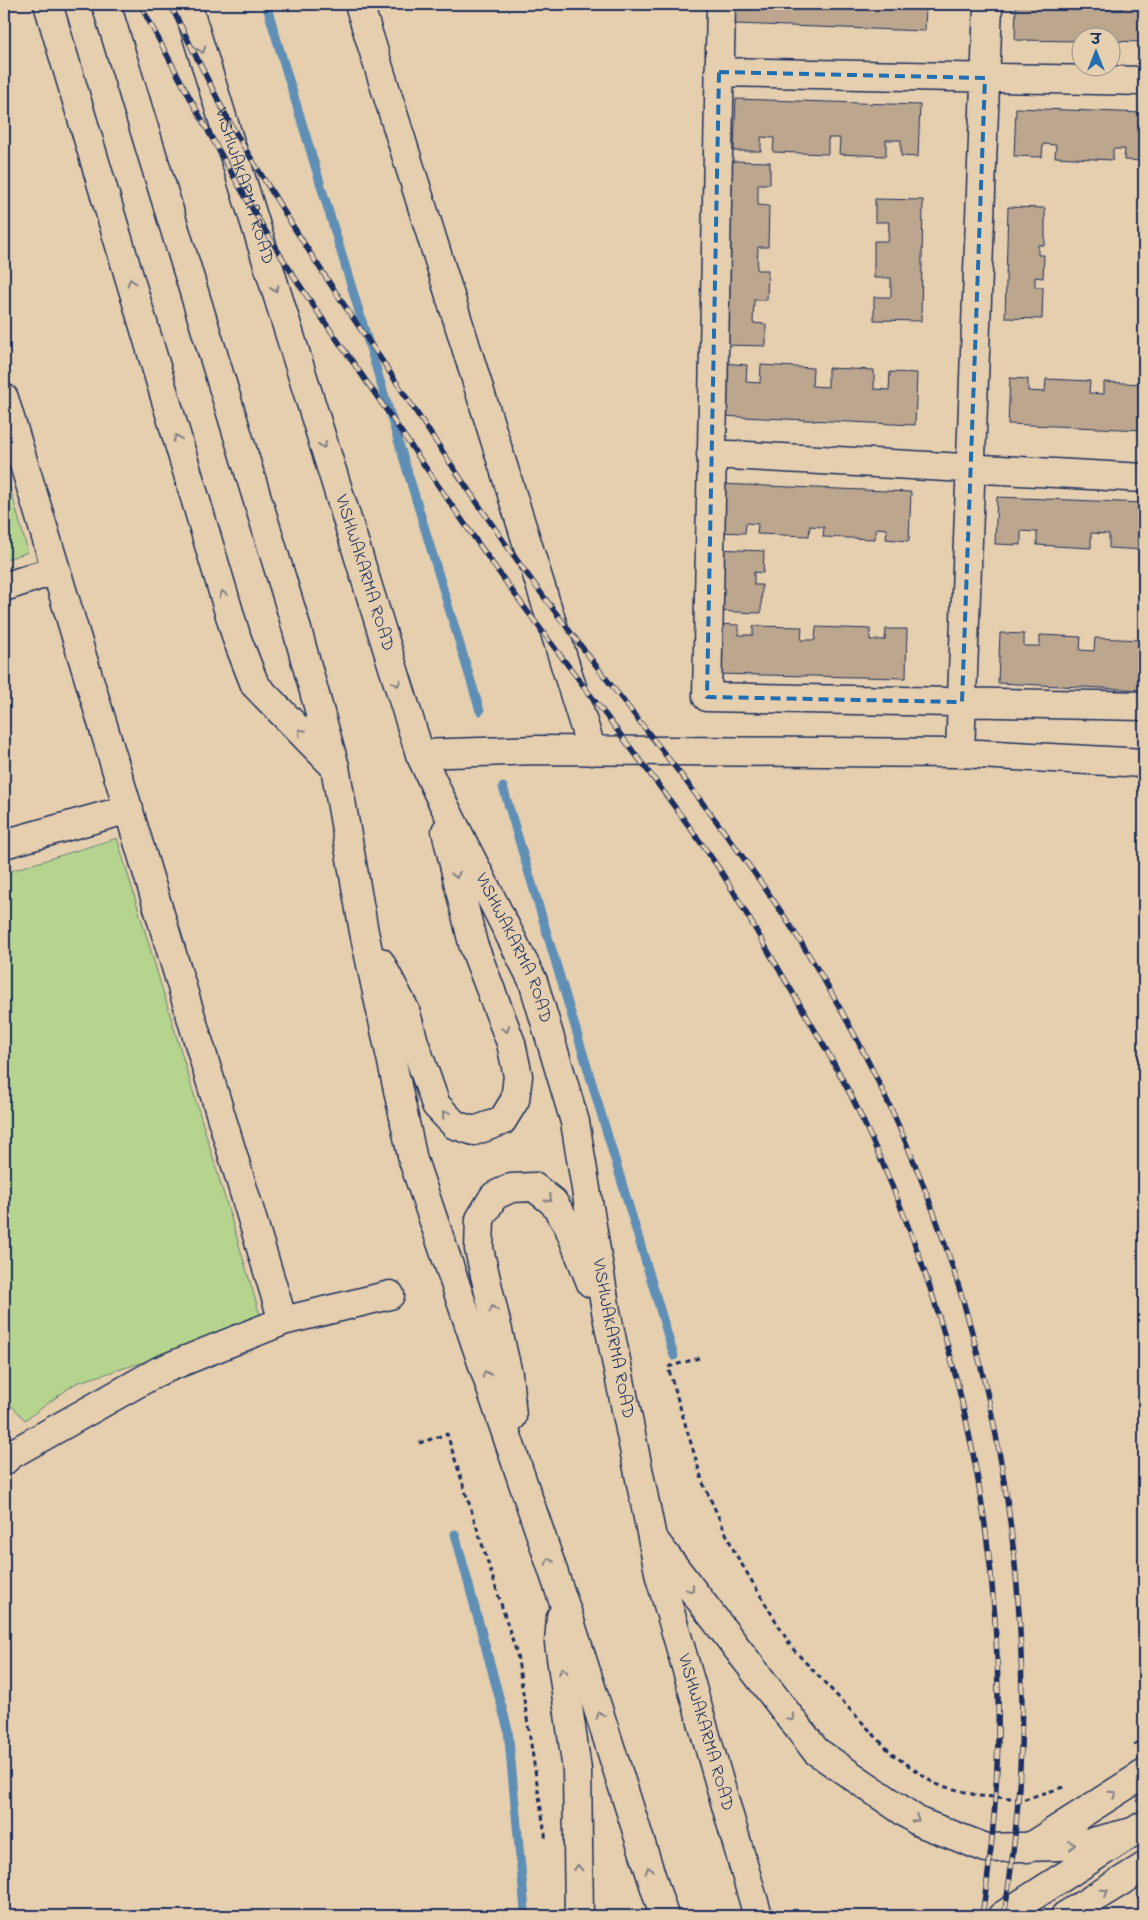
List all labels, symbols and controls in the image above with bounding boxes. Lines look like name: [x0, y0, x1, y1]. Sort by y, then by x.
north arrow: [1070, 28, 1120, 78]
text: उ: [1089, 30, 1102, 51]
one-way arrow: [196, 46, 206, 54]
street label: VISHWAKARMA ROAD: [207, 104, 280, 268]
one-way arrow: [126, 279, 136, 287]
one-way arrow: [270, 285, 280, 293]
one-way arrow: [173, 435, 183, 443]
one-way arrow: [318, 440, 328, 448]
street label: VISHWAKARMA ROAD: [327, 491, 400, 655]
one-way arrow: [219, 590, 229, 599]
one-way arrow: [392, 679, 402, 687]
one-way arrow: [298, 729, 307, 738]
street label: VISHWAKARMA ROAD: [467, 868, 558, 1026]
one-way arrow: [450, 870, 461, 879]
one-way arrow: [500, 1024, 510, 1033]
one-way arrow: [442, 1111, 451, 1120]
one-way arrow: [543, 1194, 552, 1203]
street label: VISHWAKARMA ROAD: [584, 1256, 641, 1421]
one-way arrow: [488, 1305, 499, 1314]
one-way arrow: [481, 1370, 491, 1378]
one-way arrow: [545, 1557, 555, 1566]
one-way arrow: [686, 1584, 695, 1593]
street label: VISHWAKARMA ROAD: [670, 1650, 740, 1814]
one-way arrow: [558, 1667, 568, 1675]
one-way arrow: [596, 1711, 606, 1720]
one-way arrow: [785, 1712, 793, 1721]
one-way arrow: [1108, 1790, 1117, 1800]
one-way arrow: [910, 1813, 919, 1823]
one-way arrow: [1068, 1840, 1077, 1850]
one-way arrow: [573, 1863, 583, 1871]
one-way arrow: [645, 1866, 655, 1874]
one-way arrow: [1099, 1888, 1108, 1898]

